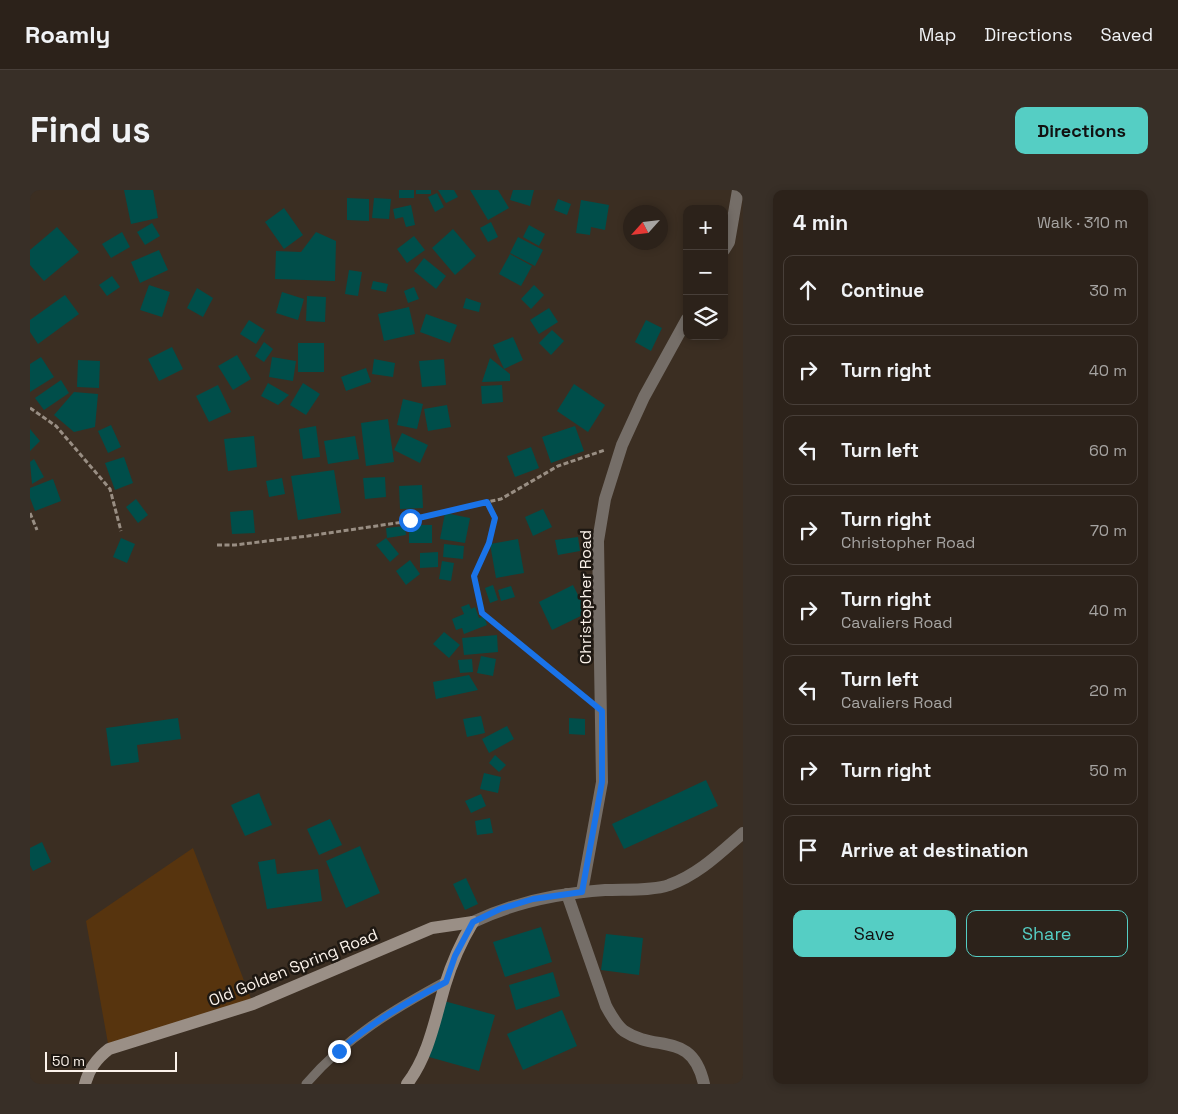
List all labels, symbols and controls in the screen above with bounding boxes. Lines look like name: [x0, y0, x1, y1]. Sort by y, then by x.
text: Roamly: [25, 19, 110, 50]
text: Map: [919, 23, 956, 46]
text: Directions: [984, 23, 1073, 46]
text: Saved: [1101, 23, 1153, 46]
button: Directions: [1015, 107, 1148, 154]
text: Find us: [30, 108, 151, 152]
north arrow: [623, 205, 668, 250]
map controls: [683, 205, 728, 340]
button: +: [683, 205, 728, 250]
text: 4 min: [793, 209, 848, 236]
text: Walk · 310 m: [1037, 212, 1128, 233]
button: −: [683, 250, 728, 295]
icon: ahead: [794, 276, 822, 304]
text: Continue: [841, 278, 924, 303]
text: 30 m: [1089, 280, 1127, 301]
button: layers: [683, 295, 728, 340]
icon: right: [794, 356, 822, 384]
text: Turn right: [841, 358, 931, 383]
text: 40 m: [1089, 360, 1127, 381]
icon: left: [794, 436, 822, 464]
text: Turn left: [841, 438, 919, 463]
text: 60 m: [1089, 440, 1127, 461]
text: Turn right: [841, 507, 931, 532]
route start: [399, 509, 422, 532]
icon: right: [794, 516, 822, 544]
text: 70 m: [1090, 520, 1127, 541]
street label: Christopher Road: [575, 530, 596, 664]
text: Christopher Road: [841, 532, 975, 553]
text: Turn right: [841, 587, 931, 612]
icon: right: [794, 596, 822, 624]
text: 40 m: [1089, 600, 1127, 621]
text: Cavaliers Road: [841, 612, 953, 633]
text: Turn left: [841, 667, 919, 692]
icon: left: [794, 676, 822, 704]
text: 20 m: [1089, 680, 1127, 701]
text: Cavaliers Road: [841, 692, 953, 713]
icon: right: [794, 756, 822, 784]
text: Turn right: [841, 758, 931, 783]
text: 50 m: [1089, 760, 1127, 781]
icon: arrive: [794, 836, 822, 864]
text: Arrive at destination: [841, 838, 1029, 863]
button: Save: [793, 910, 956, 957]
button: Share: [966, 910, 1128, 957]
street label: Old Golden Spring Road: [206, 924, 381, 1011]
route end: [328, 1040, 351, 1063]
scale bar: [45, 1049, 178, 1072]
text: 50 m: [52, 1052, 85, 1070]

